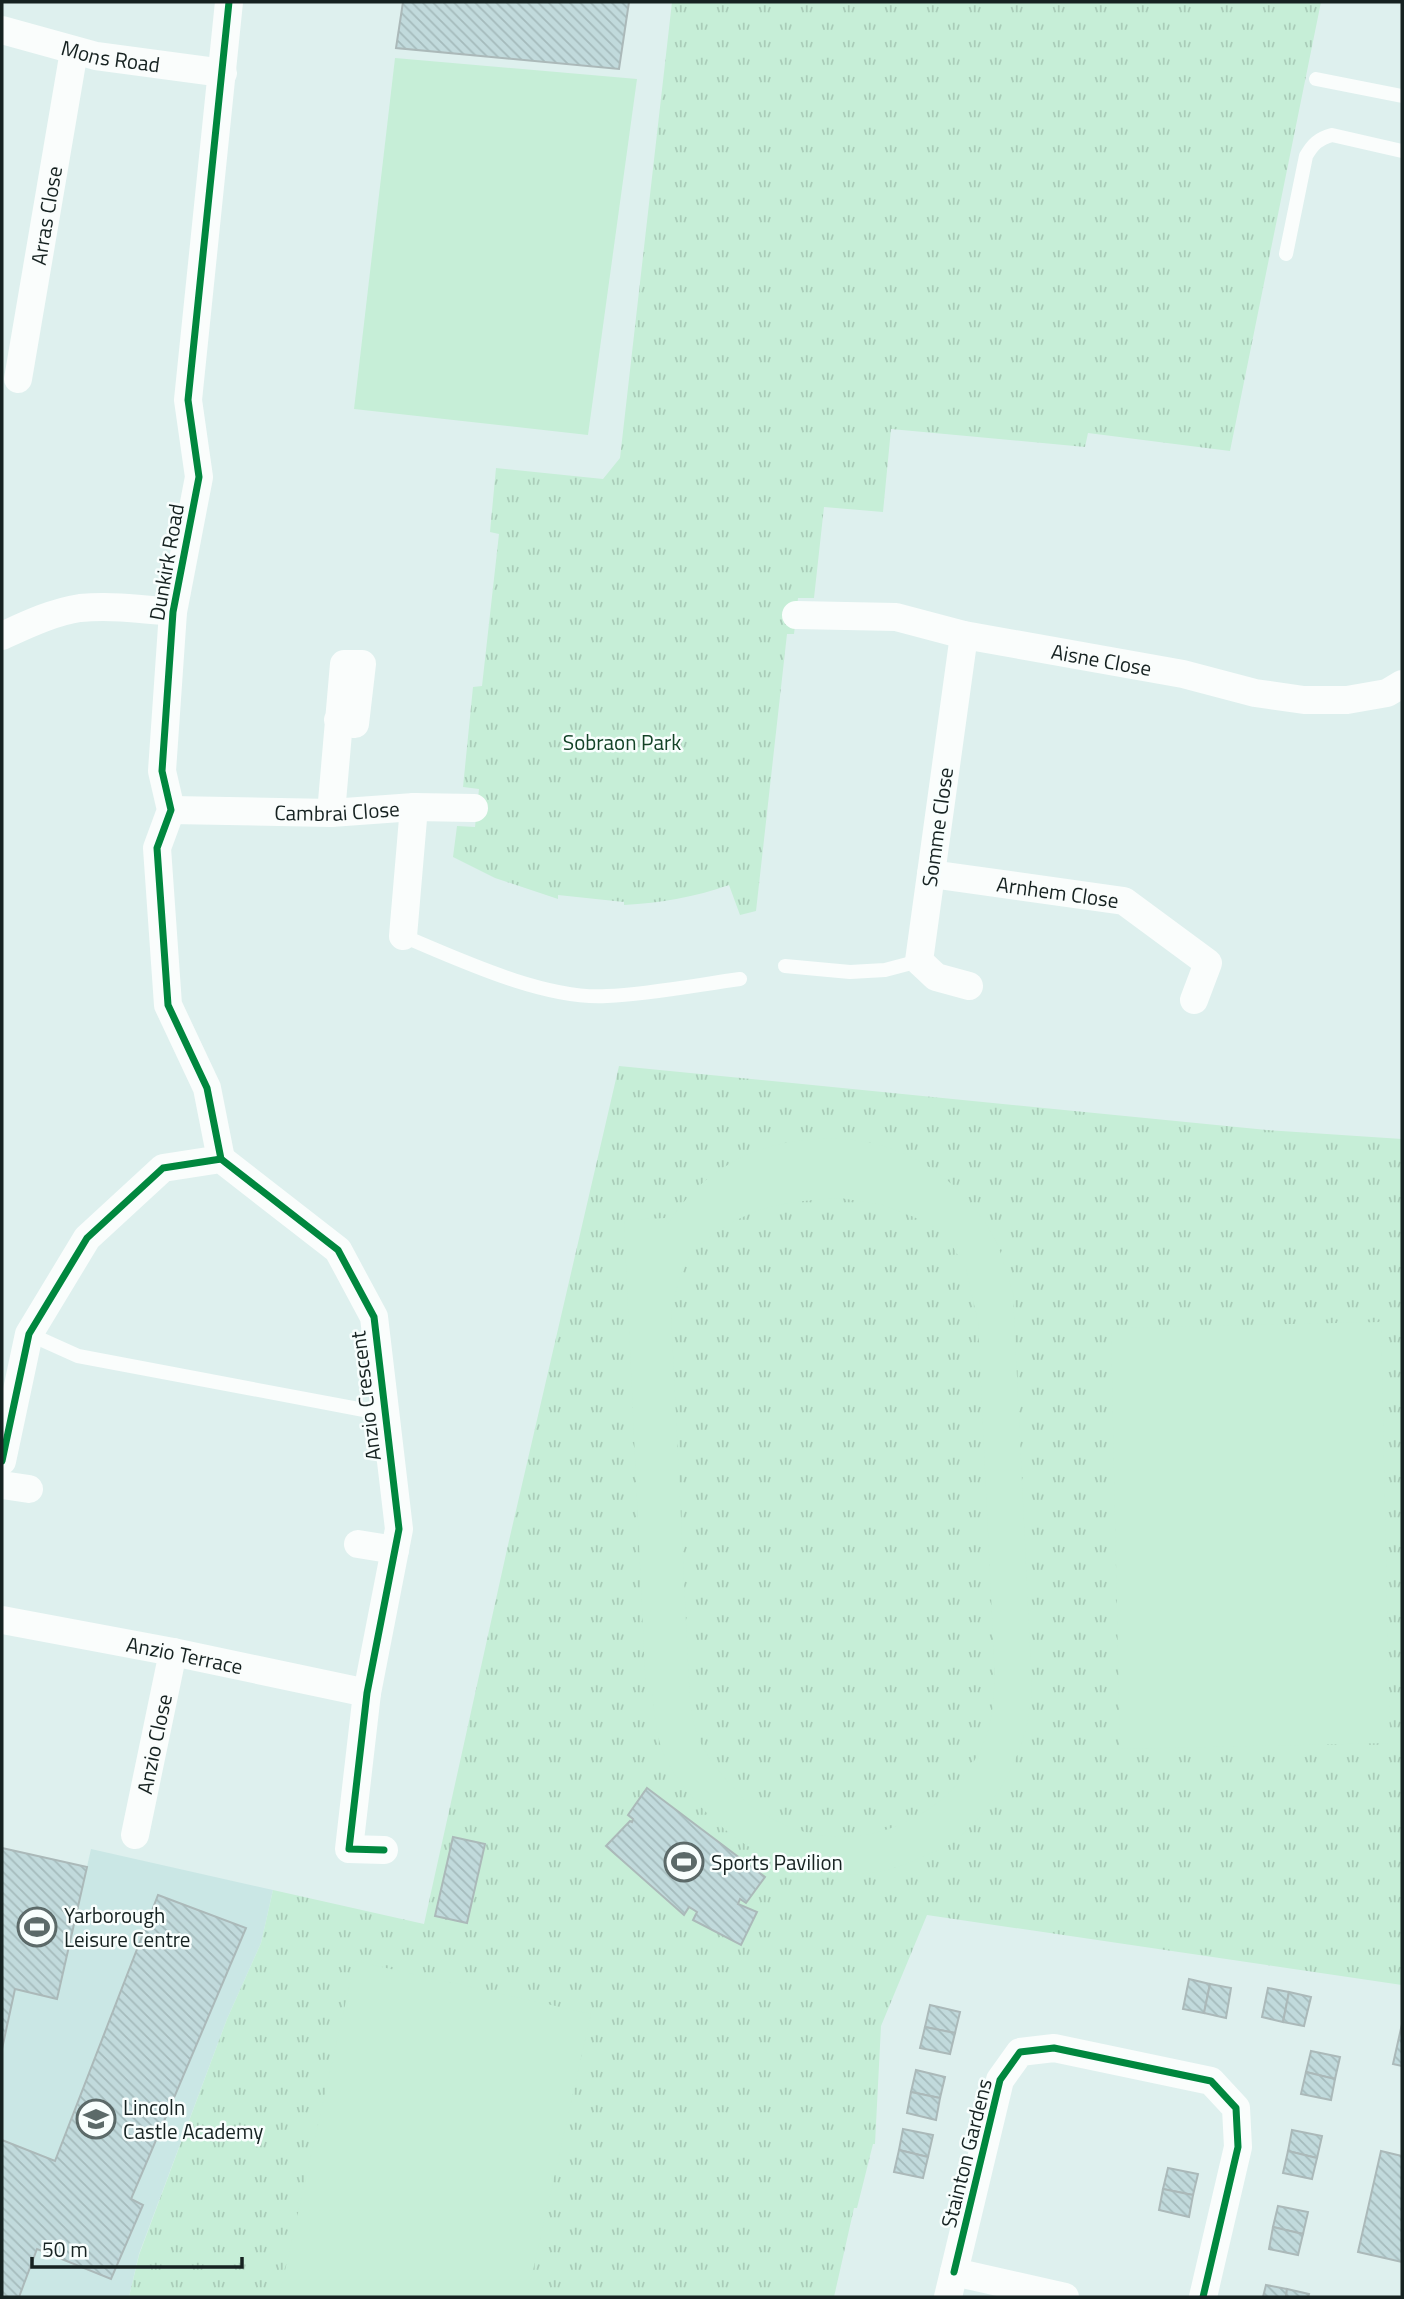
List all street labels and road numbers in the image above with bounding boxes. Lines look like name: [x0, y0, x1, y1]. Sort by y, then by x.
street label: Mons Road: [58, 31, 162, 80]
street label: Arras Close: [22, 163, 70, 267]
street label: Dunkirk Road: [140, 501, 192, 623]
street label: Aisne Close: [1049, 635, 1154, 684]
street label: Somme Close: [913, 765, 961, 889]
street label: Cambrai Close: [274, 792, 401, 829]
street label: Arnhem Close: [995, 867, 1121, 916]
street label: Anzio Crescent: [341, 1329, 389, 1463]
street label: Anzio Terrace: [124, 1628, 246, 1682]
street label: Anzio Close: [128, 1691, 180, 1797]
street label: Stainton Gardens: [932, 2075, 1000, 2231]

